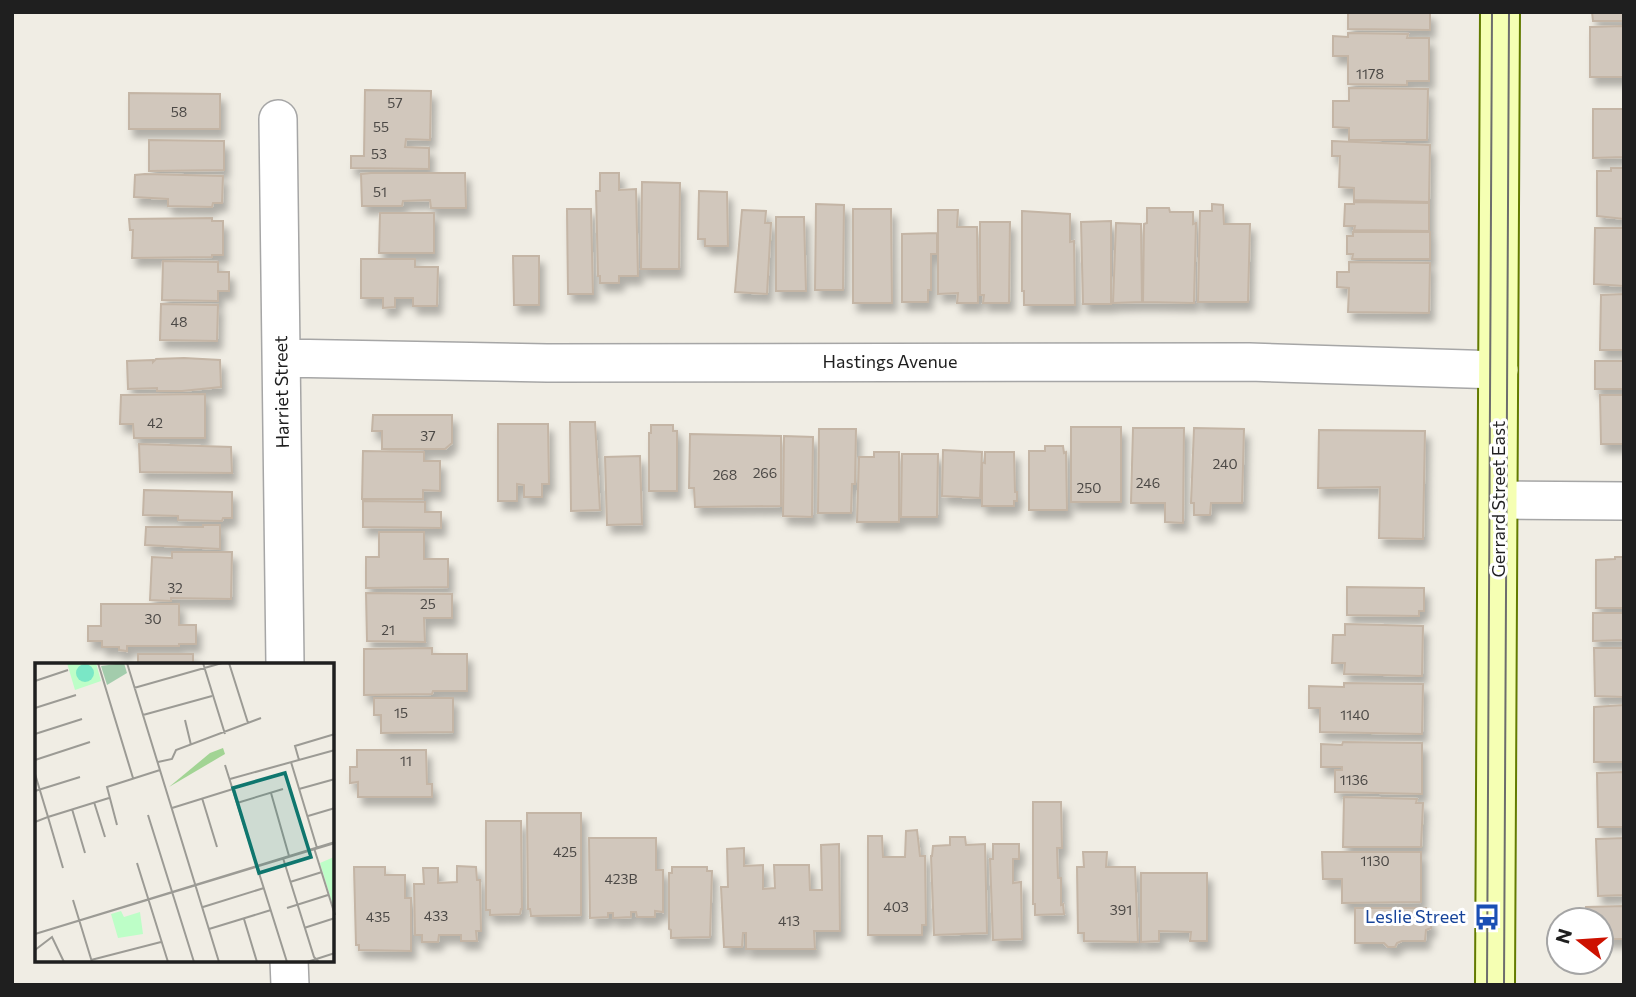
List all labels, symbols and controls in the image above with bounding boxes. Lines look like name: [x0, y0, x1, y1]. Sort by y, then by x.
house number: 1178: [1356, 65, 1384, 82]
house number: 57: [387, 94, 403, 111]
house number: 58: [171, 103, 187, 120]
house number: 55: [373, 118, 389, 135]
house number: 53: [371, 145, 387, 162]
house number: 51: [373, 183, 387, 200]
house number: 48: [171, 313, 187, 330]
street label: Harriet Street: [269, 335, 293, 449]
street label: Hastings Avenue: [823, 350, 957, 372]
house number: 42: [147, 414, 163, 431]
street label: Gerrard Street East: [1487, 421, 1509, 577]
house number: 37: [420, 427, 436, 444]
house number: 240: [1212, 455, 1238, 472]
house number: 266: [753, 464, 777, 481]
house number: 268: [713, 466, 737, 483]
house number: 246: [1136, 474, 1160, 491]
house number: 250: [1077, 479, 1101, 496]
house number: 32: [167, 579, 183, 596]
house number: 25: [420, 595, 436, 612]
house number: 30: [144, 610, 162, 627]
house number: 21: [381, 621, 395, 638]
inset map: [35, 663, 334, 962]
house number: 15: [394, 704, 408, 721]
house number: 1140: [1340, 706, 1370, 723]
house number: 11: [400, 752, 412, 769]
house number: 1136: [1340, 771, 1368, 788]
house number: 425: [553, 843, 577, 860]
house number: 1130: [1360, 852, 1390, 869]
house number: 423B: [605, 870, 637, 887]
house number: 403: [883, 898, 909, 915]
house number: 391: [1110, 901, 1132, 918]
bus stop icon: Leslie Street: [1472, 902, 1502, 932]
place label: Leslie Street: [1365, 905, 1466, 927]
north arrow: [1545, 906, 1615, 976]
house number: 433: [424, 907, 448, 924]
house number: 435: [366, 908, 390, 925]
house number: 413: [778, 912, 800, 929]
text: N: [1550, 926, 1576, 946]

